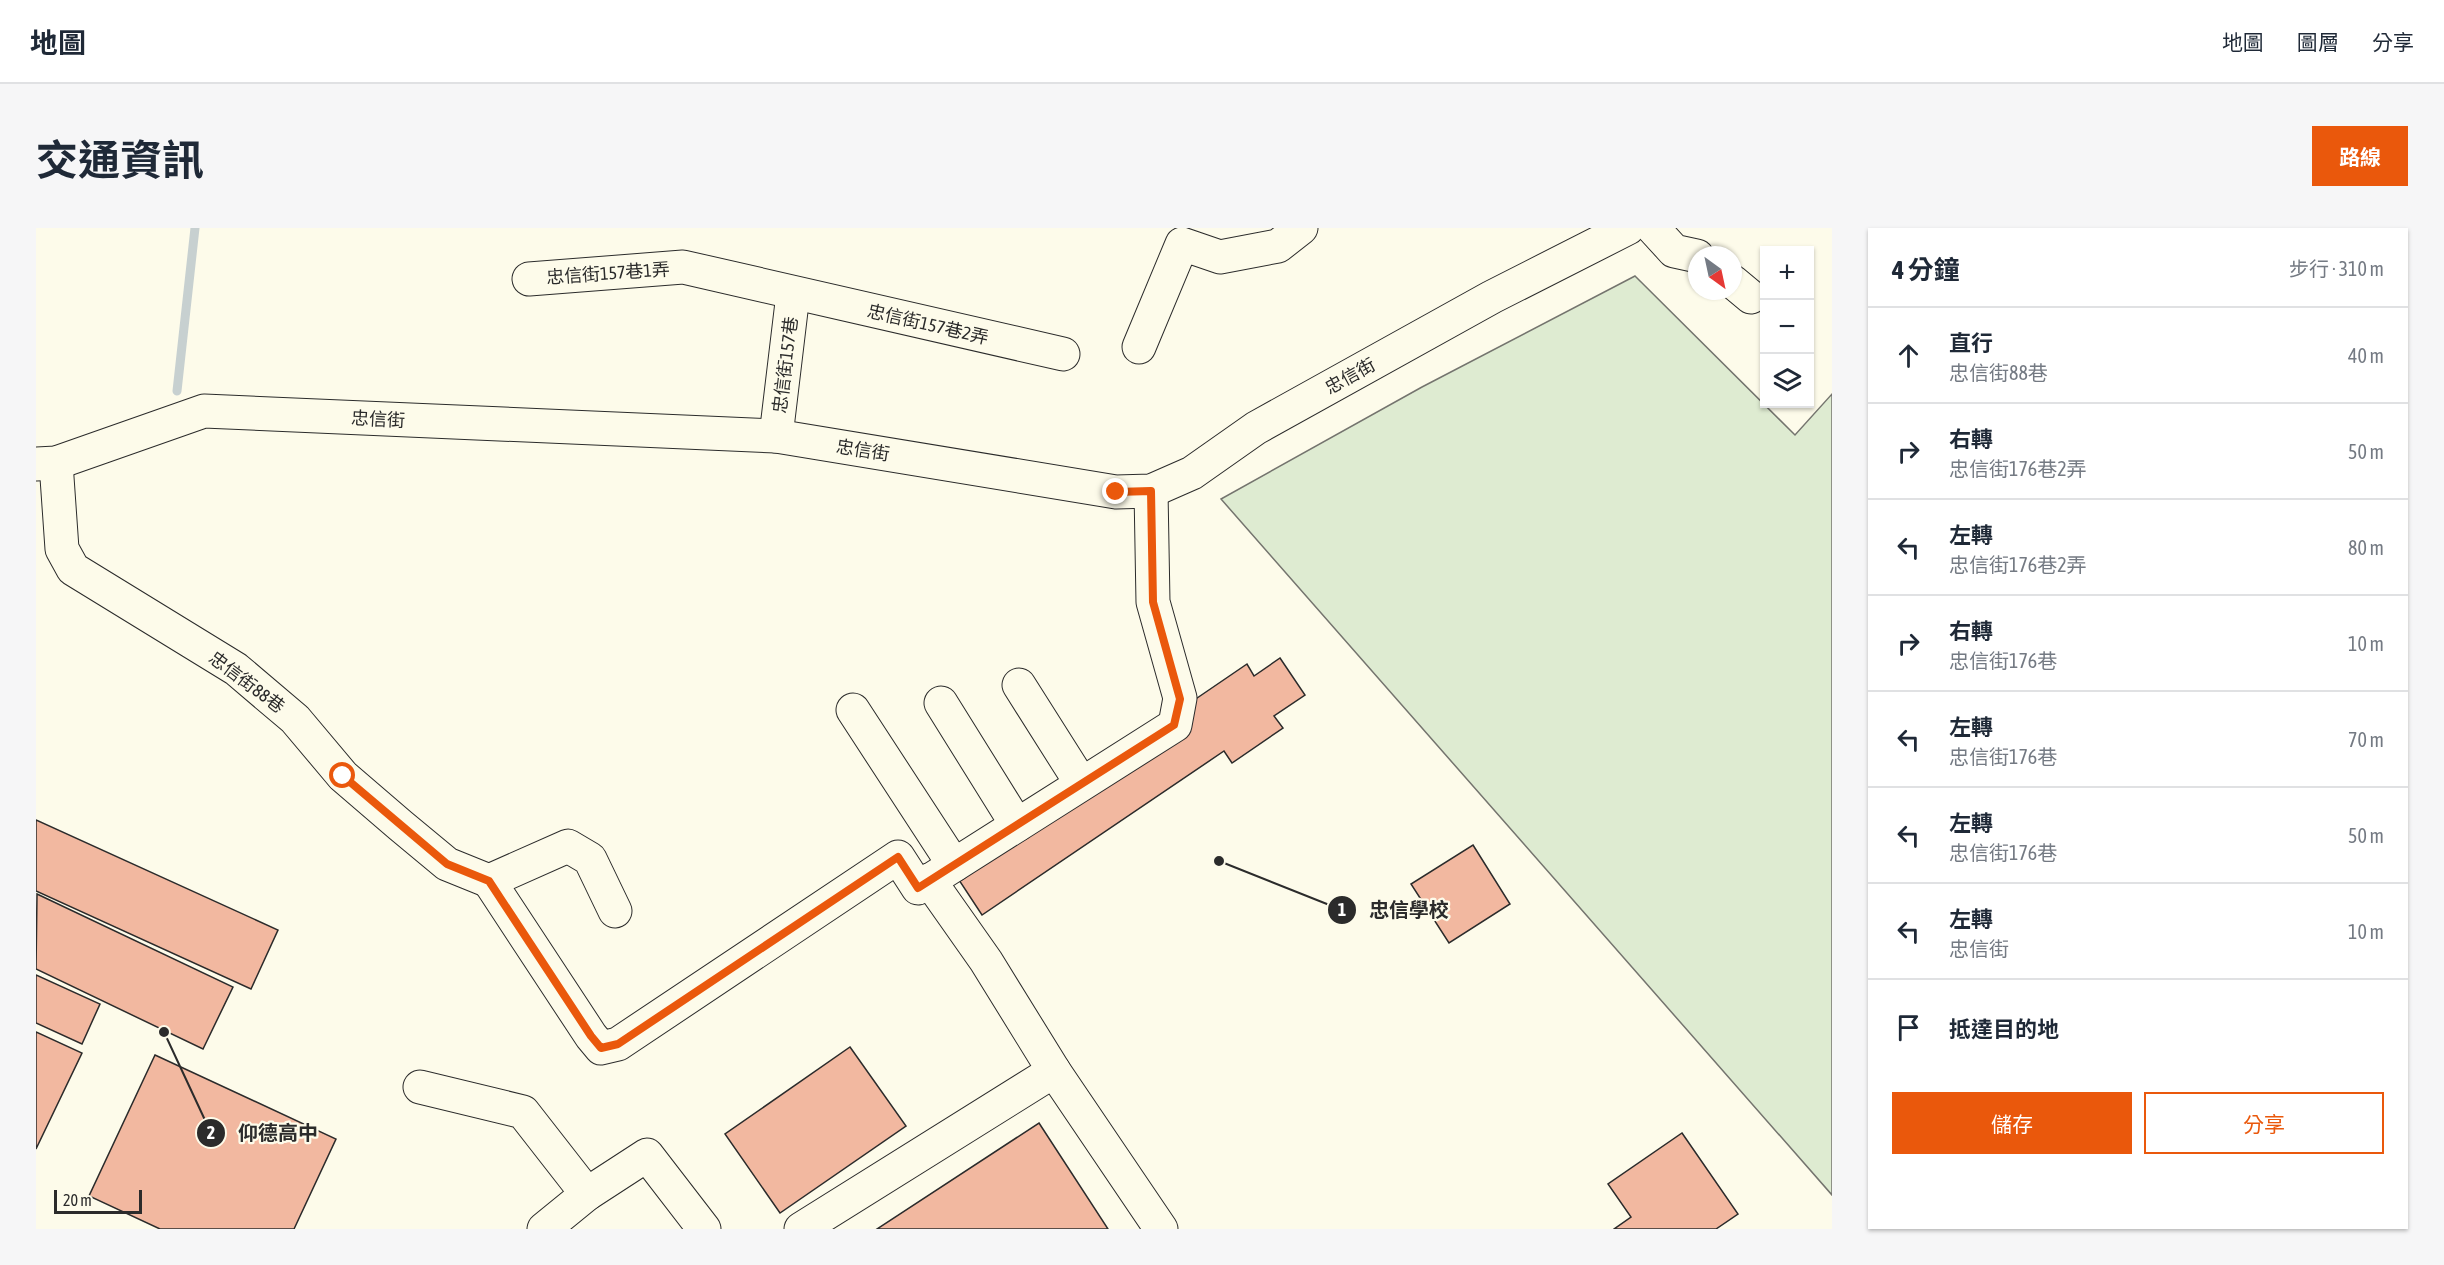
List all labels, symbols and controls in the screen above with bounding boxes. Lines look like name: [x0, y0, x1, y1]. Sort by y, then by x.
text: 地圖: [30, 27, 86, 59]
text: 地圖: [2222, 30, 2264, 54]
text: 圖層: [2297, 30, 2339, 54]
text: 分享: [2372, 30, 2414, 54]
button: 路線: [2312, 126, 2408, 186]
text: 交通資訊: [36, 136, 204, 184]
north arrow: [1688, 246, 1742, 300]
map controls: [1760, 246, 1814, 408]
button: +: [1760, 246, 1814, 300]
text: 4 分鐘: [1892, 255, 1960, 285]
text: 步行 · 310 m: [2289, 257, 2384, 280]
street label: 忠信街157巷1弄: [545, 258, 671, 288]
street label: 忠信街157巷2弄: [865, 300, 991, 348]
button: −: [1760, 300, 1814, 354]
street label: 忠信街157巷: [769, 315, 801, 415]
text: 直行: [1949, 330, 1993, 356]
icon: ahead: [1892, 339, 1925, 372]
text: 40 m: [2348, 344, 2384, 367]
street label: 忠信街: [1321, 354, 1379, 398]
button: layers: [1760, 354, 1814, 408]
text: 忠信街88巷: [1949, 361, 2048, 384]
street label: 忠信街: [350, 407, 406, 431]
text: 右轉: [1949, 426, 1993, 452]
street label: 忠信街: [835, 435, 891, 465]
icon: right: [1892, 435, 1925, 468]
text: 50 m: [2348, 440, 2384, 463]
text: 忠信街176巷2弄: [1949, 457, 2087, 480]
route end: [1102, 478, 1128, 504]
text: 左轉: [1949, 522, 1993, 548]
icon: left: [1892, 531, 1925, 564]
text: 80 m: [2348, 536, 2384, 559]
text: 忠信街176巷2弄: [1949, 553, 2087, 576]
text: 右轉: [1949, 618, 1993, 644]
icon: right: [1892, 627, 1925, 660]
text: 10 m: [2348, 632, 2384, 655]
street label: 忠信街88巷: [205, 647, 289, 717]
text: 忠信街176巷: [1949, 649, 2057, 672]
text: 左轉: [1949, 714, 1993, 740]
icon: left: [1892, 723, 1925, 756]
text: 70 m: [2348, 728, 2384, 751]
text: 忠信街176巷: [1949, 745, 2057, 768]
route start: [329, 762, 355, 788]
text: 左轉: [1949, 810, 1993, 836]
icon: left: [1892, 819, 1925, 852]
text: 50 m: [2348, 824, 2384, 847]
text: 忠信街176巷: [1949, 841, 2057, 864]
callout: 忠信學校: [1327, 891, 1461, 929]
text: 忠信學校: [1369, 898, 1449, 921]
text: 1: [1338, 899, 1346, 920]
text: 左轉: [1949, 906, 1993, 932]
icon: left: [1892, 915, 1925, 948]
text: 10 m: [2348, 920, 2384, 943]
text: 忠信街: [1949, 937, 2009, 960]
icon: arrive: [1892, 1011, 1925, 1044]
text: 抵達目的地: [1949, 1016, 2059, 1042]
button: 儲存: [1892, 1092, 2132, 1154]
button: 分享: [2144, 1092, 2384, 1154]
callout: 仰德高中: [196, 1114, 330, 1152]
text: 仰德高中: [238, 1121, 318, 1144]
text: 2: [207, 1122, 215, 1143]
scale bar: [54, 1187, 142, 1214]
text: 20 m: [63, 1191, 92, 1209]

